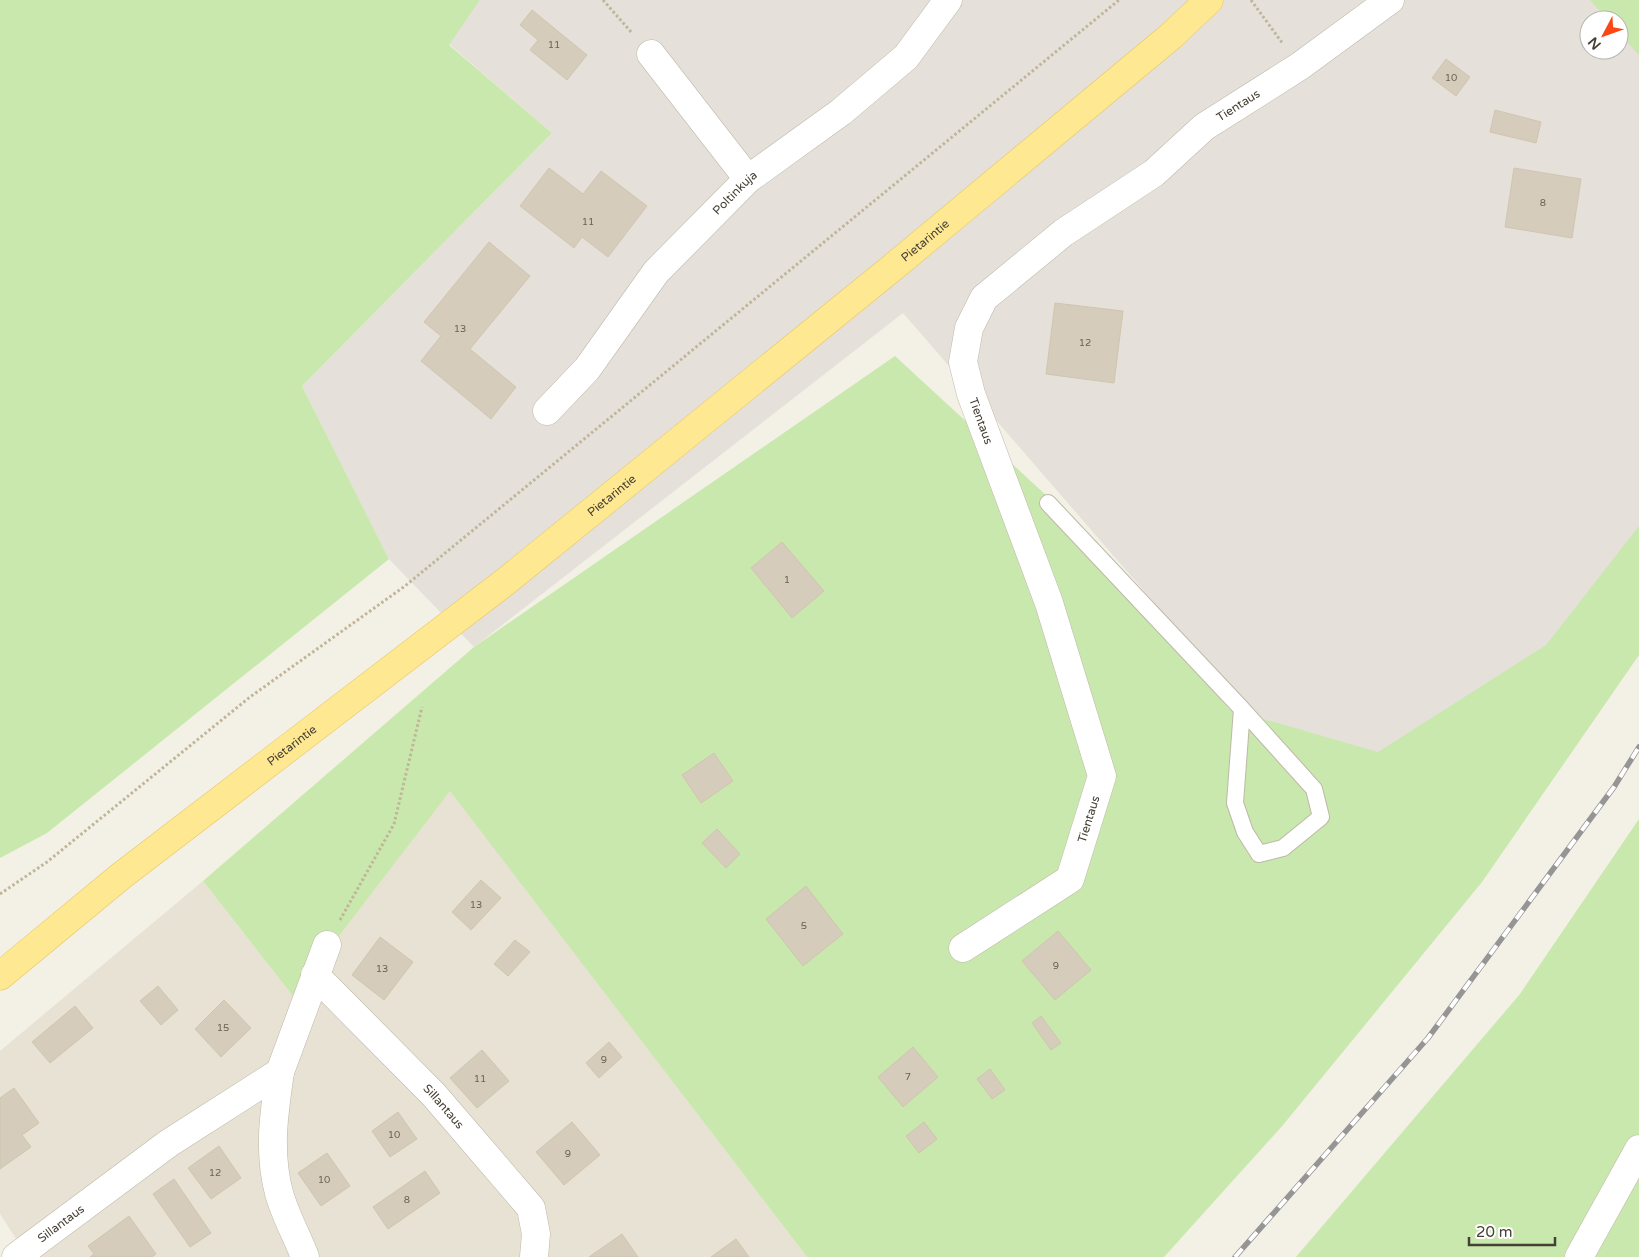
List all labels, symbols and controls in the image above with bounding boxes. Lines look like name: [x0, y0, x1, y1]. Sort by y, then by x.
north arrow: [1579, 10, 1629, 60]
text: N: [1584, 33, 1605, 53]
house number: 11: [548, 39, 560, 51]
house number: 10: [1445, 72, 1457, 84]
street label: Tientaus: [1214, 86, 1263, 124]
street label: Poltinkuja: [710, 168, 760, 218]
house number: 8: [1540, 197, 1546, 209]
house number: 11: [582, 216, 594, 228]
street label: Pietarintie: [898, 216, 952, 264]
house number: 13: [454, 323, 466, 335]
house number: 12: [1079, 337, 1091, 349]
street label: Tientaus: [966, 396, 996, 446]
street label: Pietarintie: [585, 472, 639, 519]
house number: 1: [784, 574, 790, 586]
street label: Pietarintie: [264, 722, 319, 769]
street label: Tientaus: [1075, 794, 1103, 844]
house number: 13: [470, 899, 482, 911]
house number: 5: [801, 920, 807, 932]
house number: 9: [1053, 960, 1059, 972]
house number: 13: [376, 963, 388, 975]
house number: 15: [217, 1022, 229, 1034]
house number: 9: [601, 1054, 607, 1066]
house number: 7: [905, 1071, 911, 1083]
house number: 11: [474, 1073, 486, 1085]
street label: Sillantaus: [420, 1081, 467, 1132]
house number: 10: [388, 1129, 400, 1141]
house number: 9: [565, 1148, 571, 1160]
house number: 12: [209, 1167, 221, 1179]
house number: 10: [318, 1174, 330, 1186]
house number: 8: [404, 1194, 410, 1206]
street label: Sillantaus: [35, 1201, 87, 1245]
scale bar: [1469, 1214, 1555, 1246]
text: 20 m: [1476, 1223, 1513, 1241]

